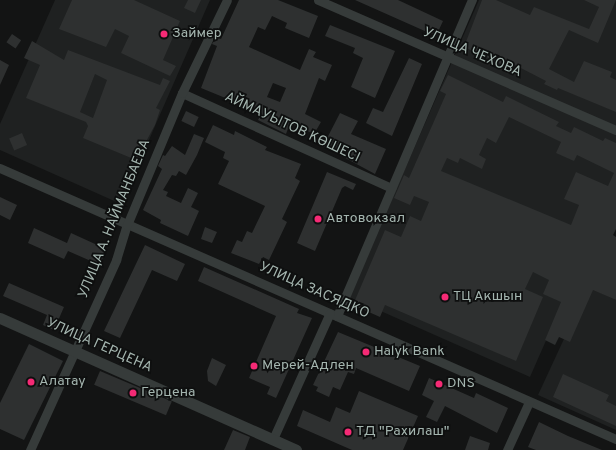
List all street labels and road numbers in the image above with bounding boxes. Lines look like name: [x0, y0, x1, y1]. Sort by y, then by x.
street label: УЛИЦА ЧЕХОВА: [420, 25, 524, 81]
street label: АЙМАУЫТОВ КӨШЕСІ: [222, 89, 362, 167]
street label: УЛИЦА А. НАЙМАНБАЕВА: [75, 136, 155, 302]
street label: УЛИЦА ЗАСЯДКО: [256, 259, 372, 323]
street label: УЛИЦА ГЕРЦЕНА: [43, 315, 155, 377]

